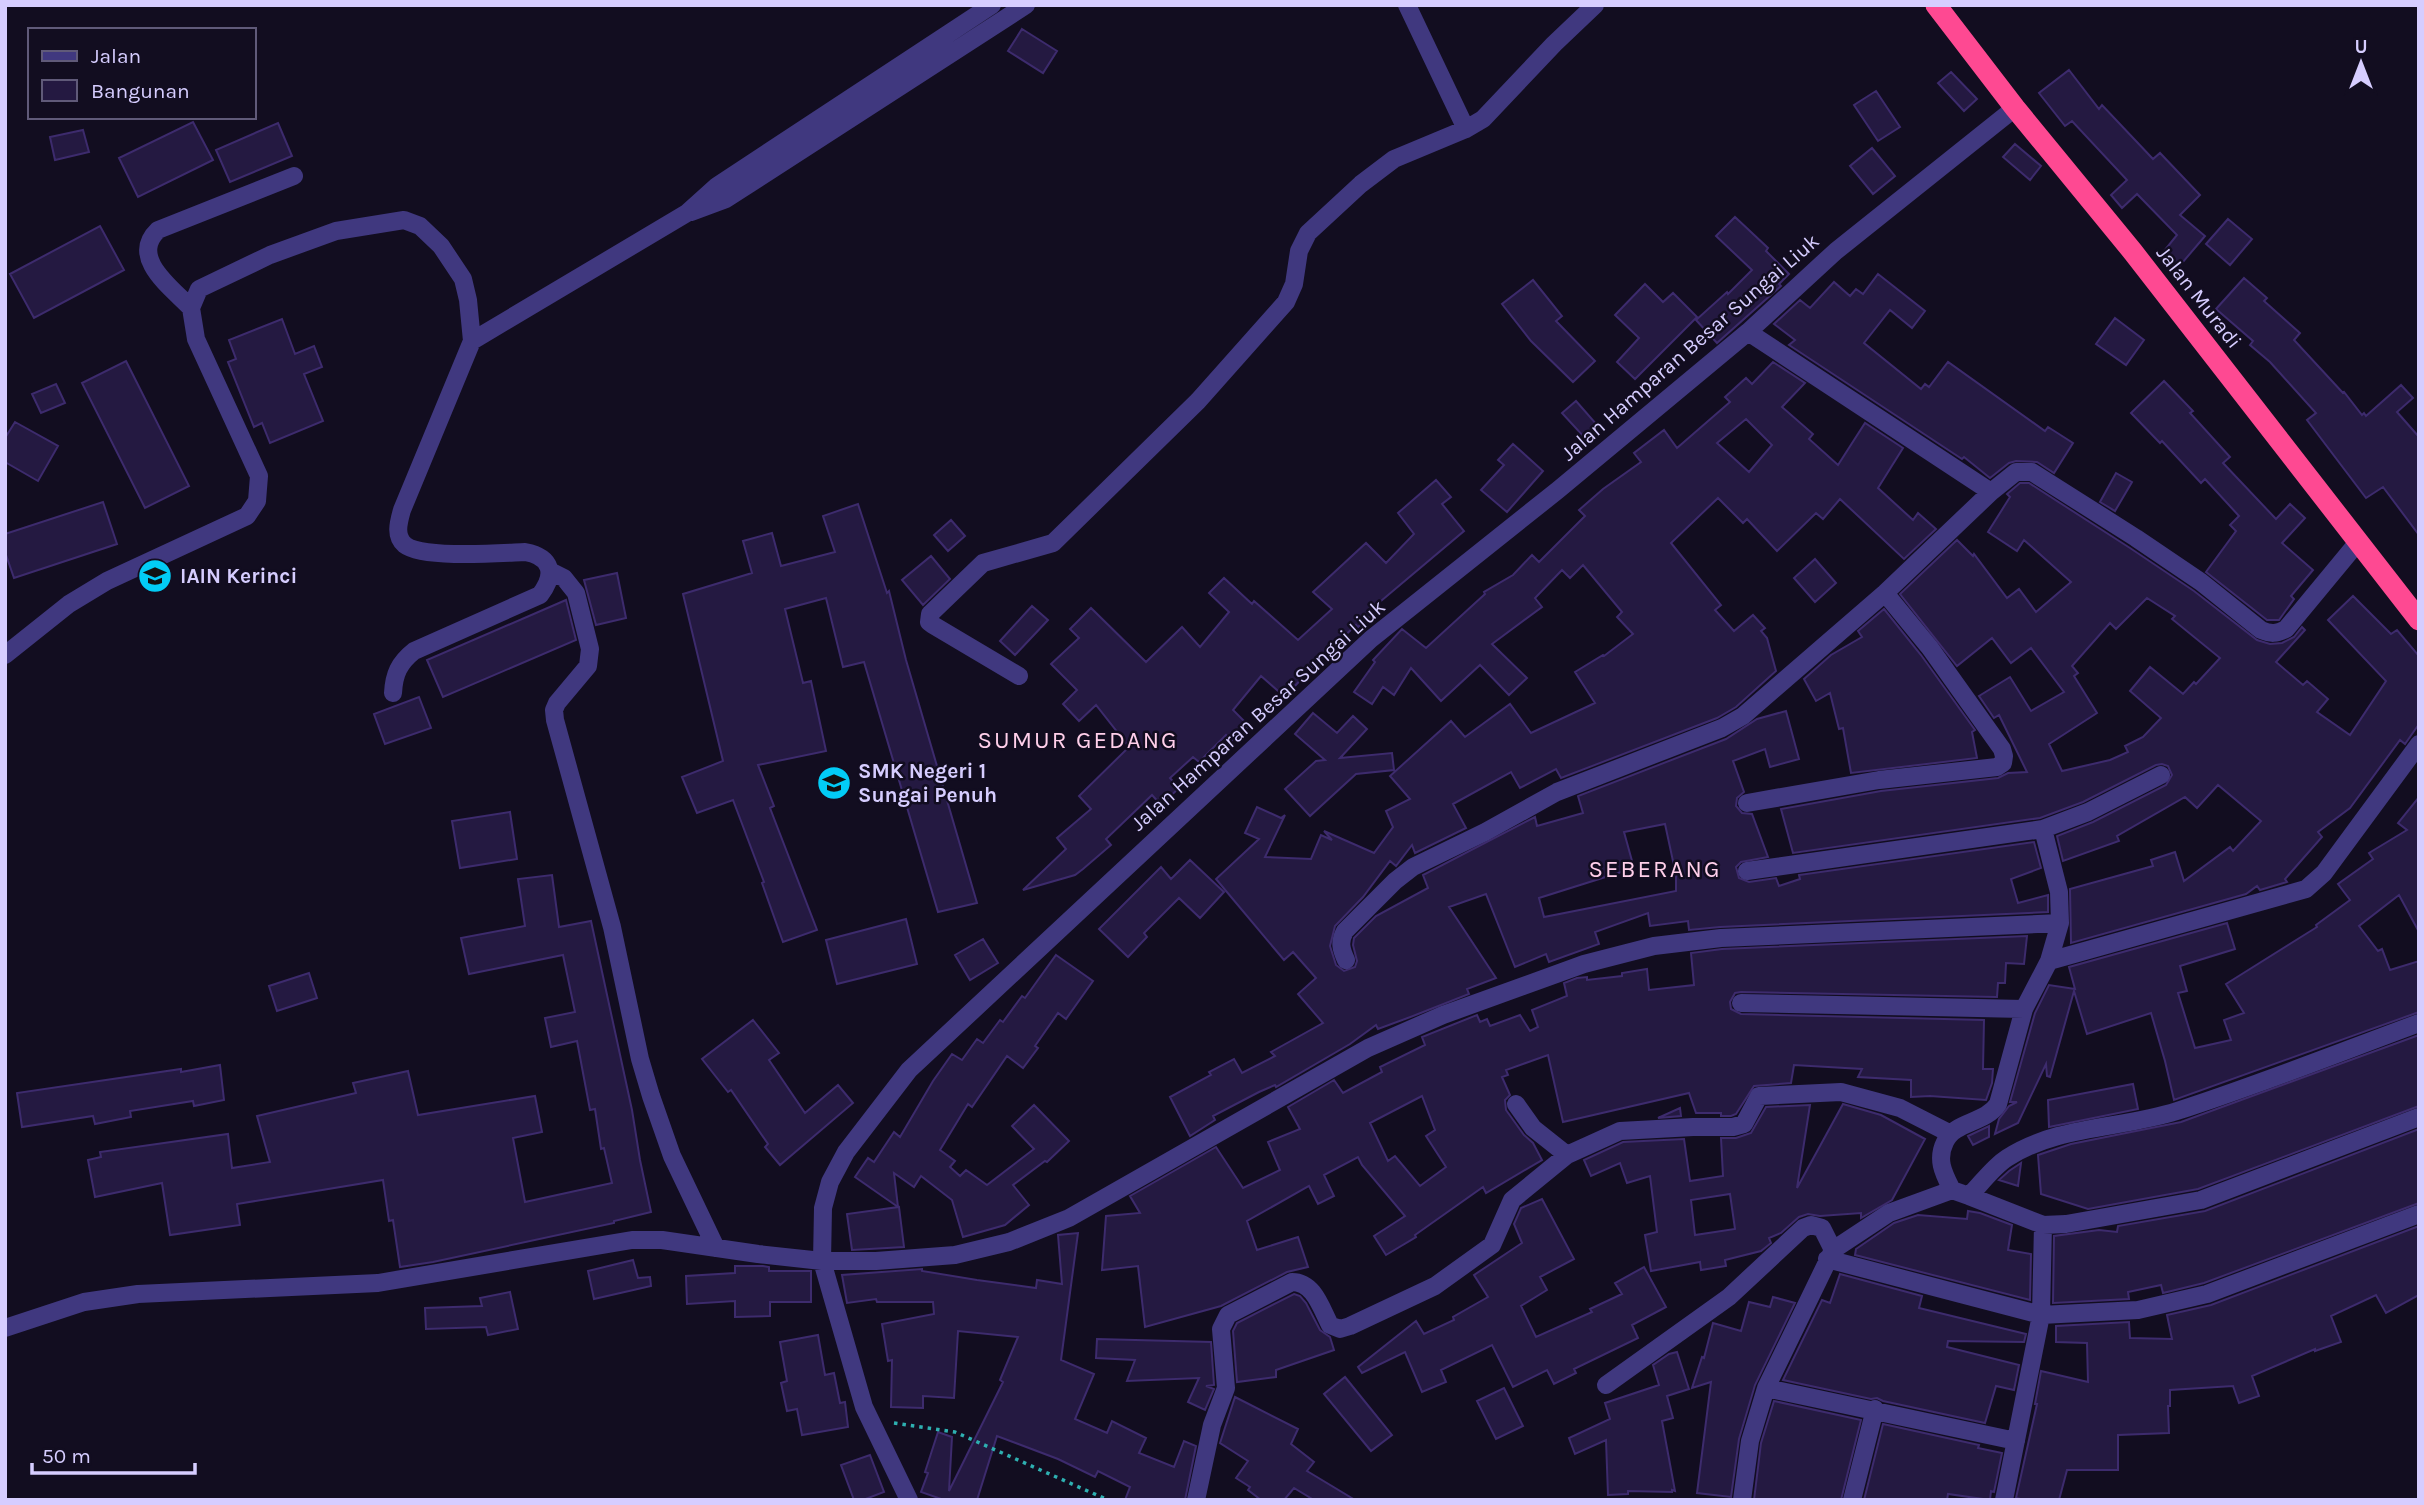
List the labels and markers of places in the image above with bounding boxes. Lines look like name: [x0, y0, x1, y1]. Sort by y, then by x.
school or university icon: IAIN Kerinci: [136, 557, 174, 595]
place label: IAIN Kerinci: [180, 564, 297, 588]
place label: SMK Negeri 1 Sungai Penuh: [858, 759, 997, 807]
school or university icon: SMK Negeri 1 Sungai Penuh: [815, 764, 853, 802]

